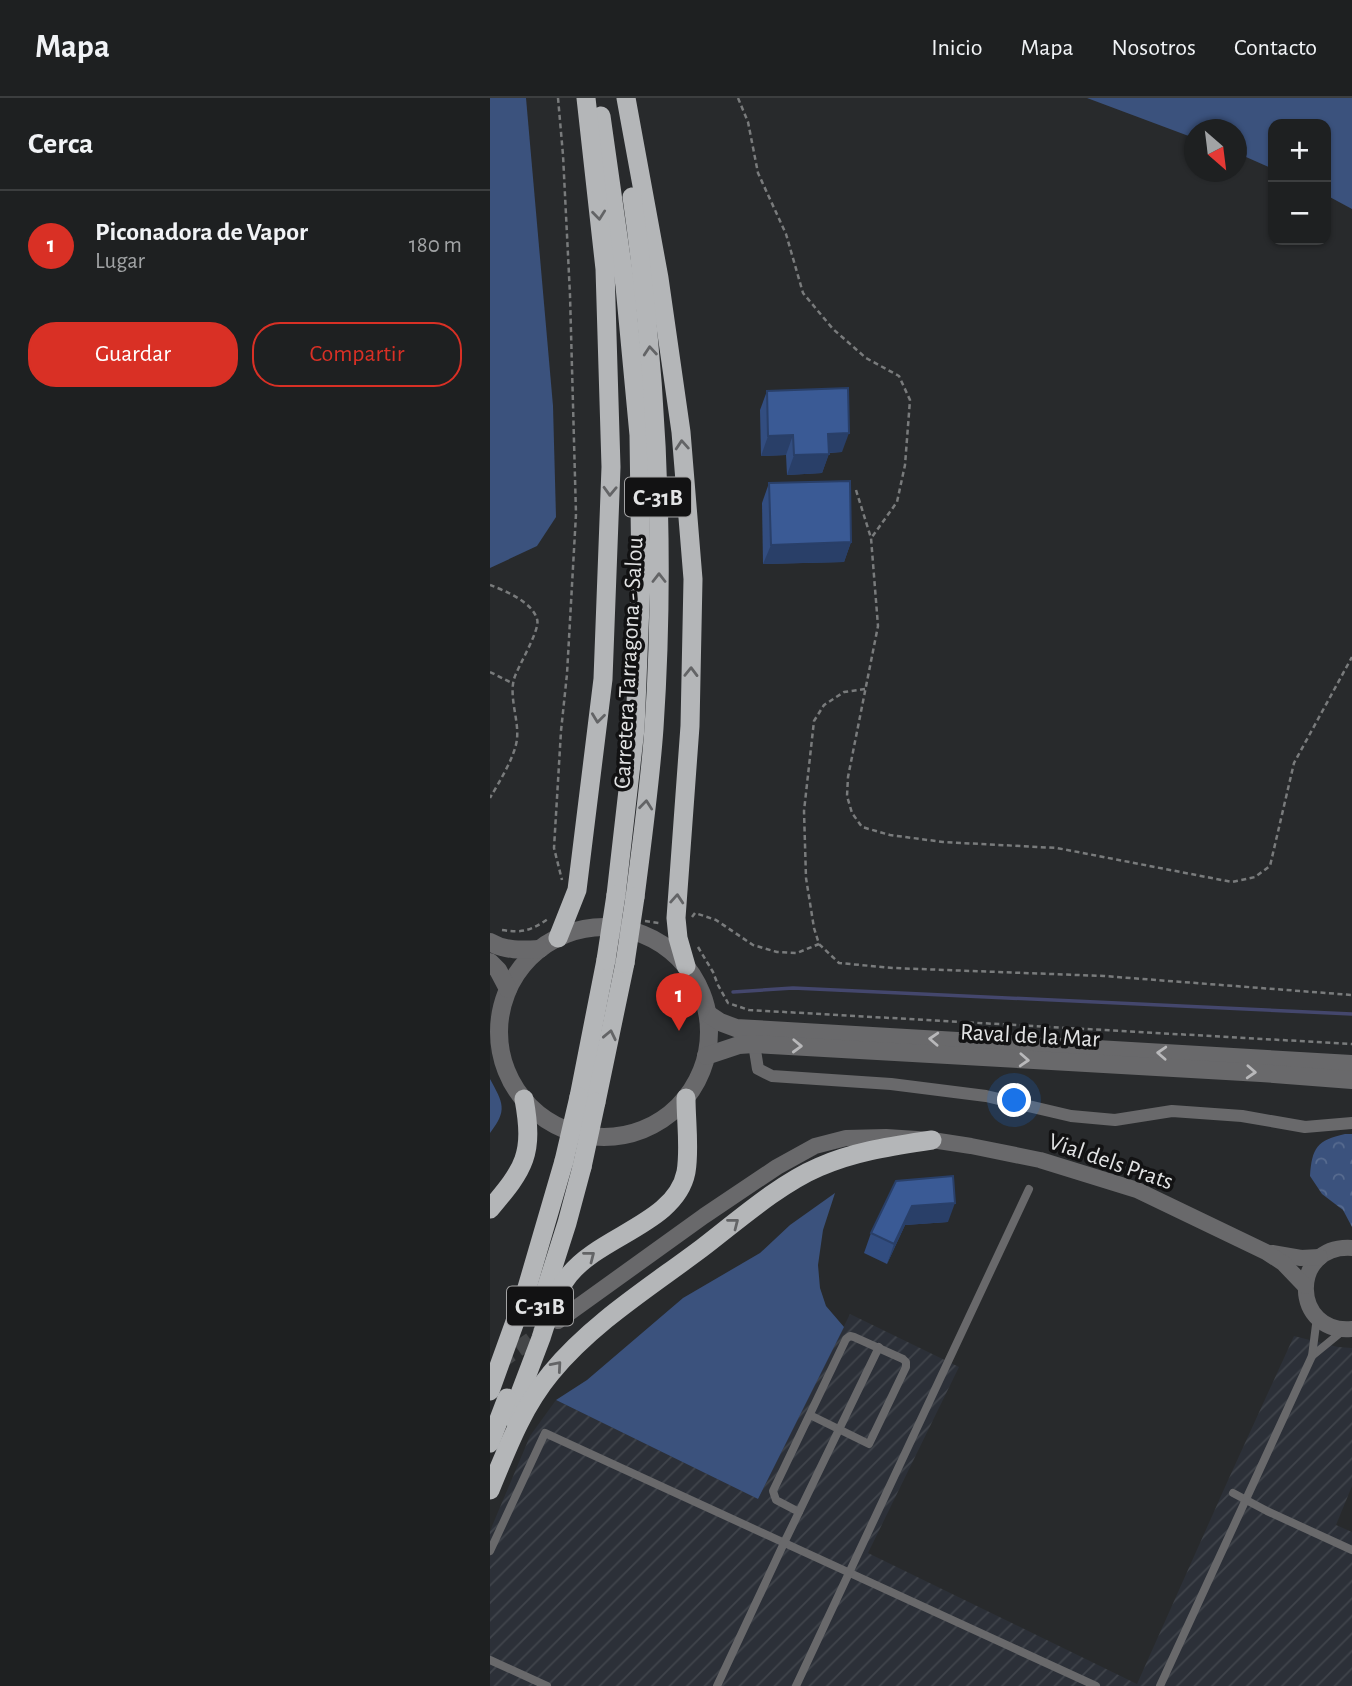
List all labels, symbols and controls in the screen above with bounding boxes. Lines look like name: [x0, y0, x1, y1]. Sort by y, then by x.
text: Mapa: [35, 31, 110, 64]
text: Inicio: [931, 36, 982, 60]
text: Mapa: [1020, 36, 1074, 60]
text: Nosotros: [1112, 36, 1196, 60]
text: Contacto: [1234, 36, 1317, 60]
north arrow: [1184, 119, 1247, 182]
map controls: [1268, 119, 1331, 245]
button: +: [1268, 119, 1331, 182]
text: Cerca: [28, 129, 93, 159]
button: −: [1268, 182, 1331, 245]
one-way arrow: [591, 209, 606, 220]
text: Piconadora de Vapor: [95, 219, 308, 245]
text: 1: [47, 234, 55, 257]
text: 180 m: [409, 234, 462, 257]
text: Lugar: [95, 250, 145, 273]
button: Guardar: [28, 322, 238, 387]
button: Compartir: [252, 322, 462, 387]
one-way arrow: [643, 345, 658, 356]
one-way arrow: [675, 439, 690, 450]
road number: C-31B: [625, 478, 691, 516]
one-way arrow: [602, 486, 618, 496]
street label: Carretera Tarragona - Salou: [610, 537, 648, 790]
one-way arrow: [651, 572, 667, 583]
one-way arrow: [683, 666, 699, 677]
one-way arrow: [591, 712, 606, 723]
one-way arrow: [638, 799, 653, 811]
one-way arrow: [669, 893, 684, 904]
pin: 1: [656, 973, 702, 1031]
street label: Raval de la Mar: [959, 1020, 1101, 1052]
one-way arrow: [601, 1029, 616, 1041]
one-way arrow: [929, 1032, 940, 1047]
one-way arrow: [792, 1039, 803, 1054]
one-way arrow: [1156, 1045, 1167, 1060]
one-way arrow: [1019, 1052, 1030, 1067]
one-way arrow: [1246, 1065, 1257, 1080]
your location: [997, 1083, 1031, 1117]
street label: Vial dels Prats: [1045, 1129, 1176, 1194]
one-way arrow: [726, 1219, 739, 1232]
one-way arrow: [582, 1251, 594, 1264]
road number: C-31B: [507, 1287, 573, 1326]
one-way arrow: [549, 1361, 561, 1374]

